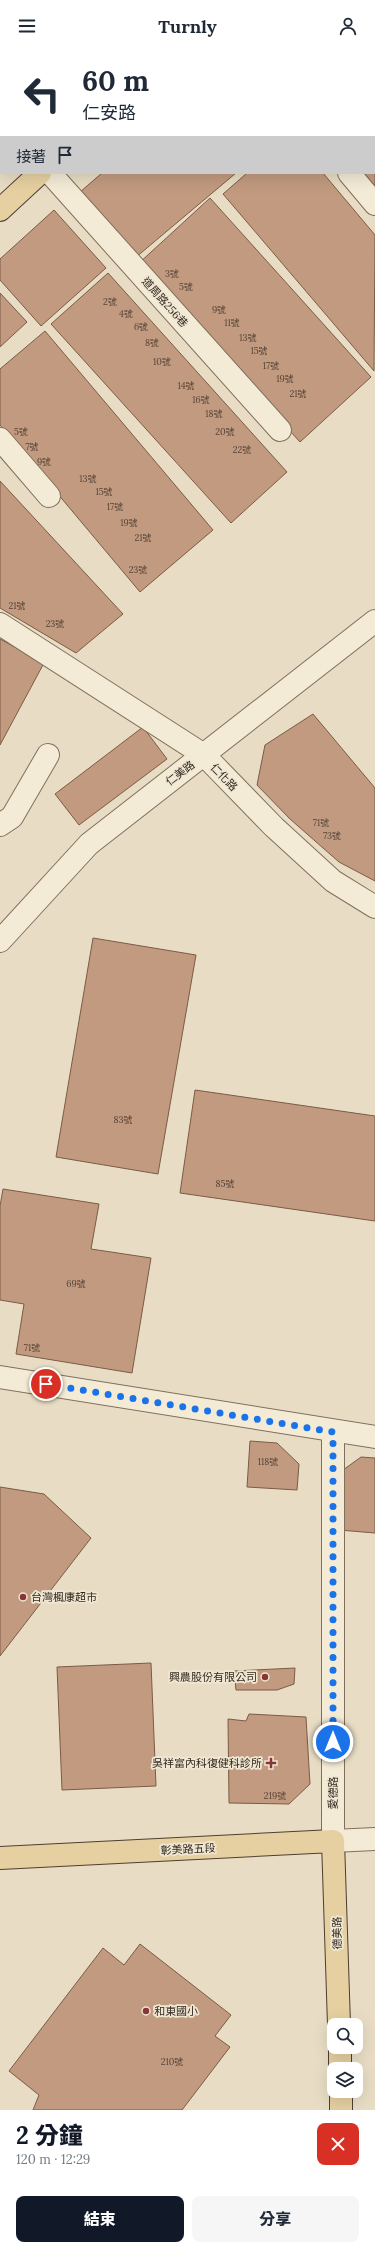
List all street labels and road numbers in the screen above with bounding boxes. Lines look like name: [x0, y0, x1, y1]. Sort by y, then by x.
street label: 道周路256巷: [139, 274, 191, 330]
street label: 仁美路: [163, 757, 197, 789]
street label: 仁化路: [208, 760, 240, 794]
street label: 愛德路: [326, 1777, 340, 1810]
street label: 彰美路五段: [160, 1841, 216, 1857]
street label: 德美路: [330, 1916, 344, 1950]

